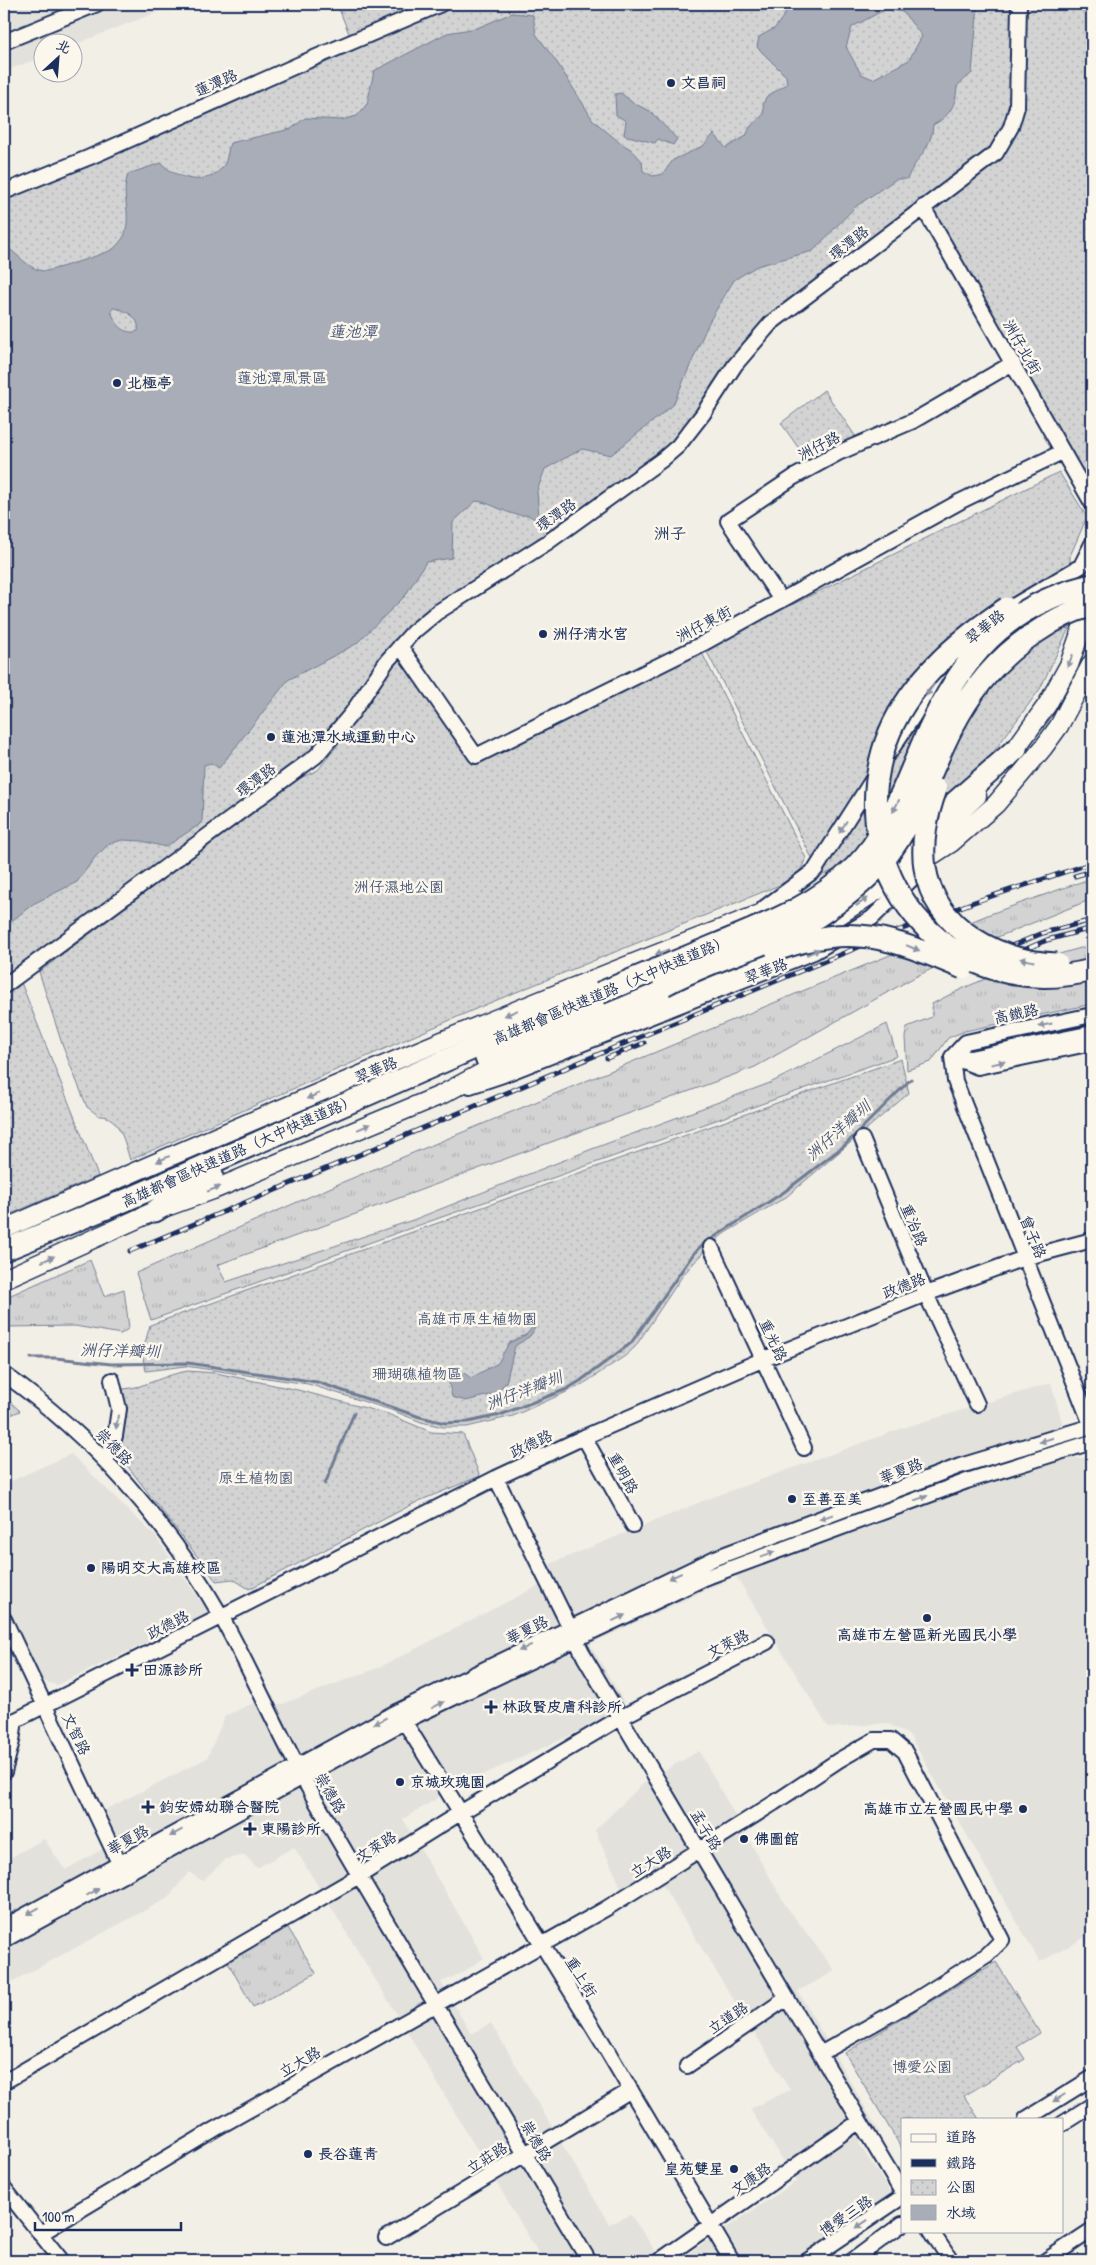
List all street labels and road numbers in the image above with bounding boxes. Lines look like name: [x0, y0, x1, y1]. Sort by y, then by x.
street label: 蓮潭路: [191, 64, 241, 101]
street label: 環潭路: [824, 220, 873, 265]
street label: 洲仔北街: [998, 316, 1047, 378]
street label: 洲仔路: [794, 426, 844, 465]
street label: 環潭路: [531, 493, 580, 536]
street label: 洲仔東街: [672, 600, 735, 647]
street label: 翠華路: [960, 604, 1009, 649]
street label: 環潭路: [231, 758, 280, 802]
street label: 高雄都會區快速道路（大中快速道路）: [489, 930, 732, 1049]
street label: 翠華路: [741, 953, 791, 988]
street label: 高鐵路: [992, 999, 1040, 1028]
street label: 翠華路: [351, 1051, 401, 1088]
street label: 高雄都會區快速道路（大中快速道路）: [118, 1089, 360, 1212]
street label: 重治路: [896, 1200, 933, 1250]
street label: 曾子路: [1015, 1212, 1052, 1262]
street label: 政德路: [879, 1268, 929, 1303]
street label: 重光路: [754, 1315, 792, 1365]
street label: 崇德路: [91, 1423, 138, 1470]
street label: 政德路: [506, 1425, 556, 1463]
street label: 重明路: [603, 1448, 644, 1498]
street label: 華夏路: [876, 1453, 926, 1488]
street label: 政德路: [143, 1605, 193, 1644]
street label: 華夏路: [502, 1610, 552, 1649]
street label: 文萊路: [703, 1624, 753, 1663]
street label: 文智路: [57, 1709, 96, 1759]
street label: 崇德路: [310, 1768, 351, 1817]
street label: 孟子路: [686, 1805, 727, 1854]
street label: 華夏路: [103, 1819, 153, 1860]
street label: 文萊路: [351, 1826, 400, 1867]
street label: 立大路: [626, 1841, 675, 1882]
street label: 重上街: [561, 1952, 602, 2001]
street label: 立道路: [703, 1996, 752, 2039]
street label: 立大路: [275, 2041, 324, 2082]
street label: 崇德路: [516, 2116, 557, 2165]
street label: 立莊路: [462, 2137, 511, 2178]
street label: 文康路: [726, 2157, 775, 2200]
street label: 博愛三路: [815, 2190, 876, 2241]

